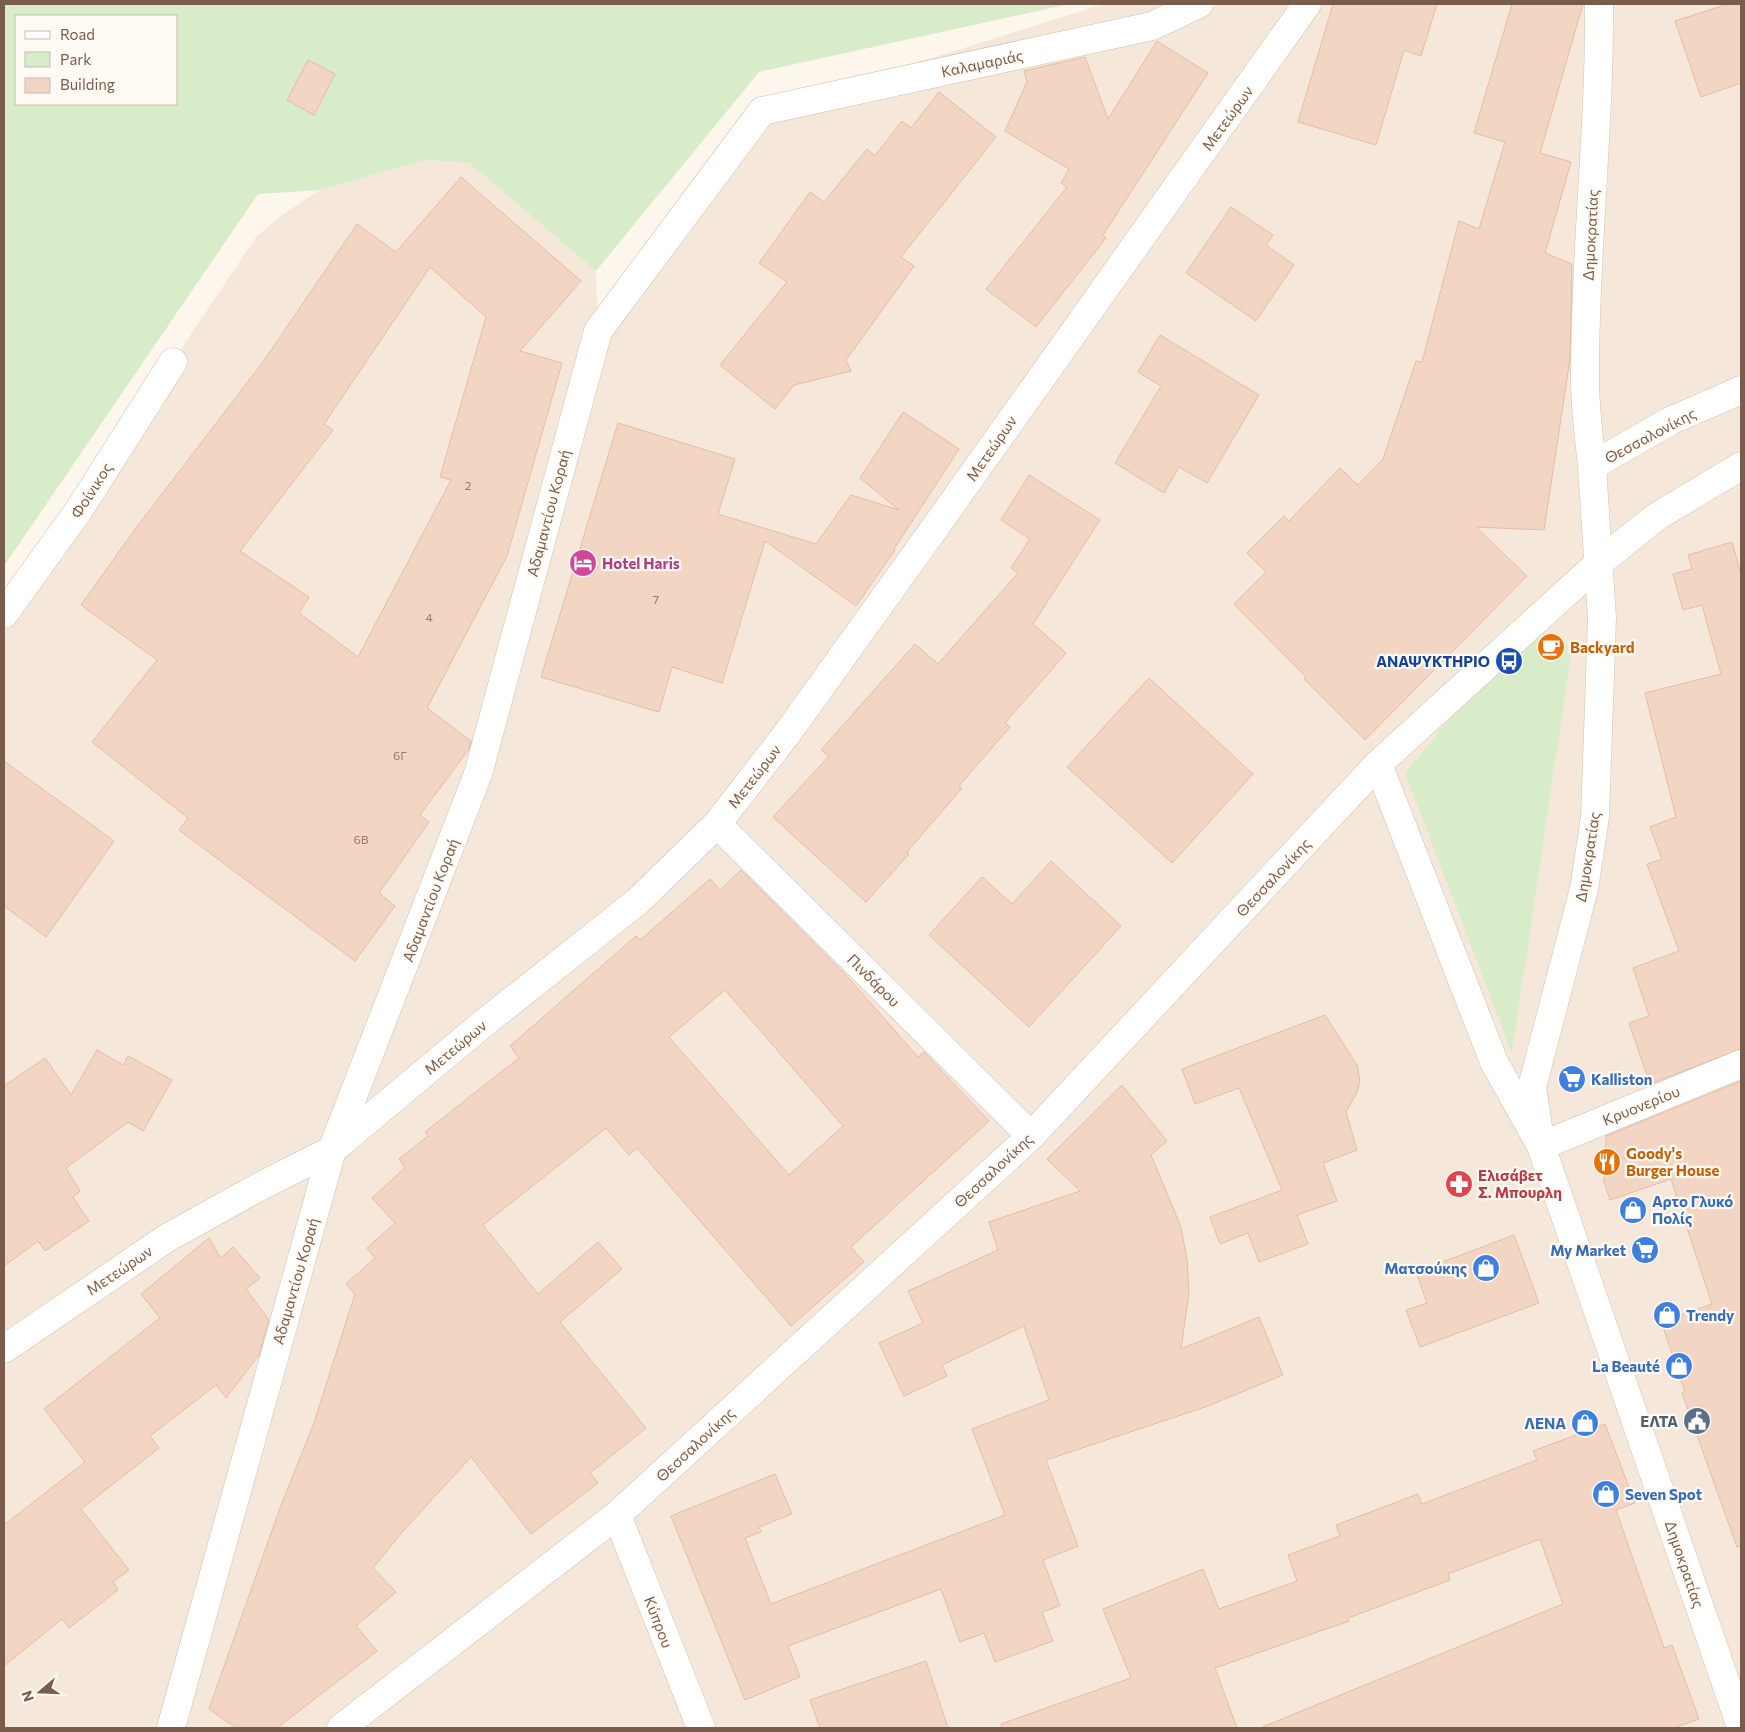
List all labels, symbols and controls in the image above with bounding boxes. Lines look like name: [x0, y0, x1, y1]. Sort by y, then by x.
legend: [15, 15, 178, 105]
text: Road: [60, 25, 95, 43]
street label: Καλαμαριάς: [939, 46, 1025, 80]
text: Park: [60, 50, 91, 68]
text: Building: [60, 75, 115, 93]
street label: Μετεώρων: [1198, 82, 1257, 154]
street label: Δημοκρατίας: [1579, 189, 1601, 281]
street label: Θεσσαλονίκης: [1601, 403, 1699, 467]
street label: Μετεώρων: [962, 412, 1020, 484]
street label: Αδαμαντίου Κοραή: [522, 448, 574, 578]
street label: Φοίνικος: [66, 459, 116, 521]
house number: 2: [465, 478, 472, 492]
hotel icon: Hotel Haris: [568, 548, 598, 578]
place label: Hotel Haris: [602, 554, 680, 572]
house number: 7: [653, 592, 659, 606]
house number: 4: [425, 610, 433, 624]
cafe icon: Backyard: [1536, 632, 1566, 662]
place label: Backyard: [1570, 638, 1634, 656]
bus stop icon: ΑΝΑΨΥΚΤΗΡΙΟ: [1494, 646, 1524, 676]
place label: ΑΝΑΨΥΚΤΗΡΙΟ: [1376, 652, 1490, 670]
street label: Μετεώρων: [724, 740, 785, 811]
house number: 6Γ: [393, 748, 407, 762]
street label: Δημοκρατίας: [1571, 810, 1603, 904]
house number: 6Β: [353, 832, 369, 846]
street label: Θεσσαλονίκης: [1232, 834, 1314, 920]
street label: Αδαμαντίου Κοραή: [398, 836, 462, 964]
street label: Πινδάρου: [844, 950, 904, 1010]
street label: Μετεώρων: [420, 1016, 490, 1078]
supermarket icon: Kalliston: [1557, 1064, 1587, 1094]
place label: Kalliston: [1591, 1070, 1653, 1088]
street label: Κρυονερίου: [1600, 1081, 1682, 1129]
street label: Θεσσαλονίκης: [950, 1129, 1036, 1211]
place label: Goody's Burger House: [1626, 1144, 1719, 1179]
restaurant icon: Goody's Burger House: [1592, 1147, 1622, 1177]
place label: Ελισάβετ Σ. Μπουρλη: [1478, 1166, 1562, 1201]
pharmacy icon: Ελισάβετ Σ. Μπουρλη: [1444, 1169, 1474, 1199]
place label: Αρτο Γλυκό Πολίς: [1652, 1192, 1733, 1227]
shop icon: Αρτο Γλυκό Πολίς: [1618, 1195, 1648, 1225]
street label: Αδαμαντίου Κοραή: [268, 1216, 322, 1346]
supermarket icon: My Market: [1630, 1235, 1660, 1265]
street label: Μετεώρων: [83, 1241, 156, 1299]
place label: My Market: [1550, 1241, 1626, 1259]
shop icon: Ματσούκης: [1471, 1253, 1501, 1283]
place label: Ματσούκης: [1384, 1259, 1467, 1277]
shop icon: Trendy: [1652, 1300, 1682, 1330]
place label: Trendy: [1686, 1306, 1735, 1324]
shop icon: La Beauté: [1664, 1351, 1694, 1381]
place label: La Beauté: [1592, 1357, 1660, 1375]
street label: Θεσσαλονίκης: [652, 1403, 738, 1485]
public building icon: ΕΛΤΑ: [1682, 1406, 1712, 1436]
shop icon: ΛΕΝΑ: [1570, 1408, 1600, 1438]
place label: ΕΛΤΑ: [1640, 1412, 1678, 1430]
place label: ΛΕΝΑ: [1524, 1414, 1566, 1432]
shop icon: Seven Spot: [1591, 1479, 1621, 1509]
place label: Seven Spot: [1625, 1485, 1702, 1503]
street label: Δημοκρατίας: [1662, 1518, 1708, 1610]
street label: Κύπρου: [641, 1594, 677, 1650]
north arrow: [15, 1667, 65, 1717]
text: N: [17, 1689, 37, 1704]

